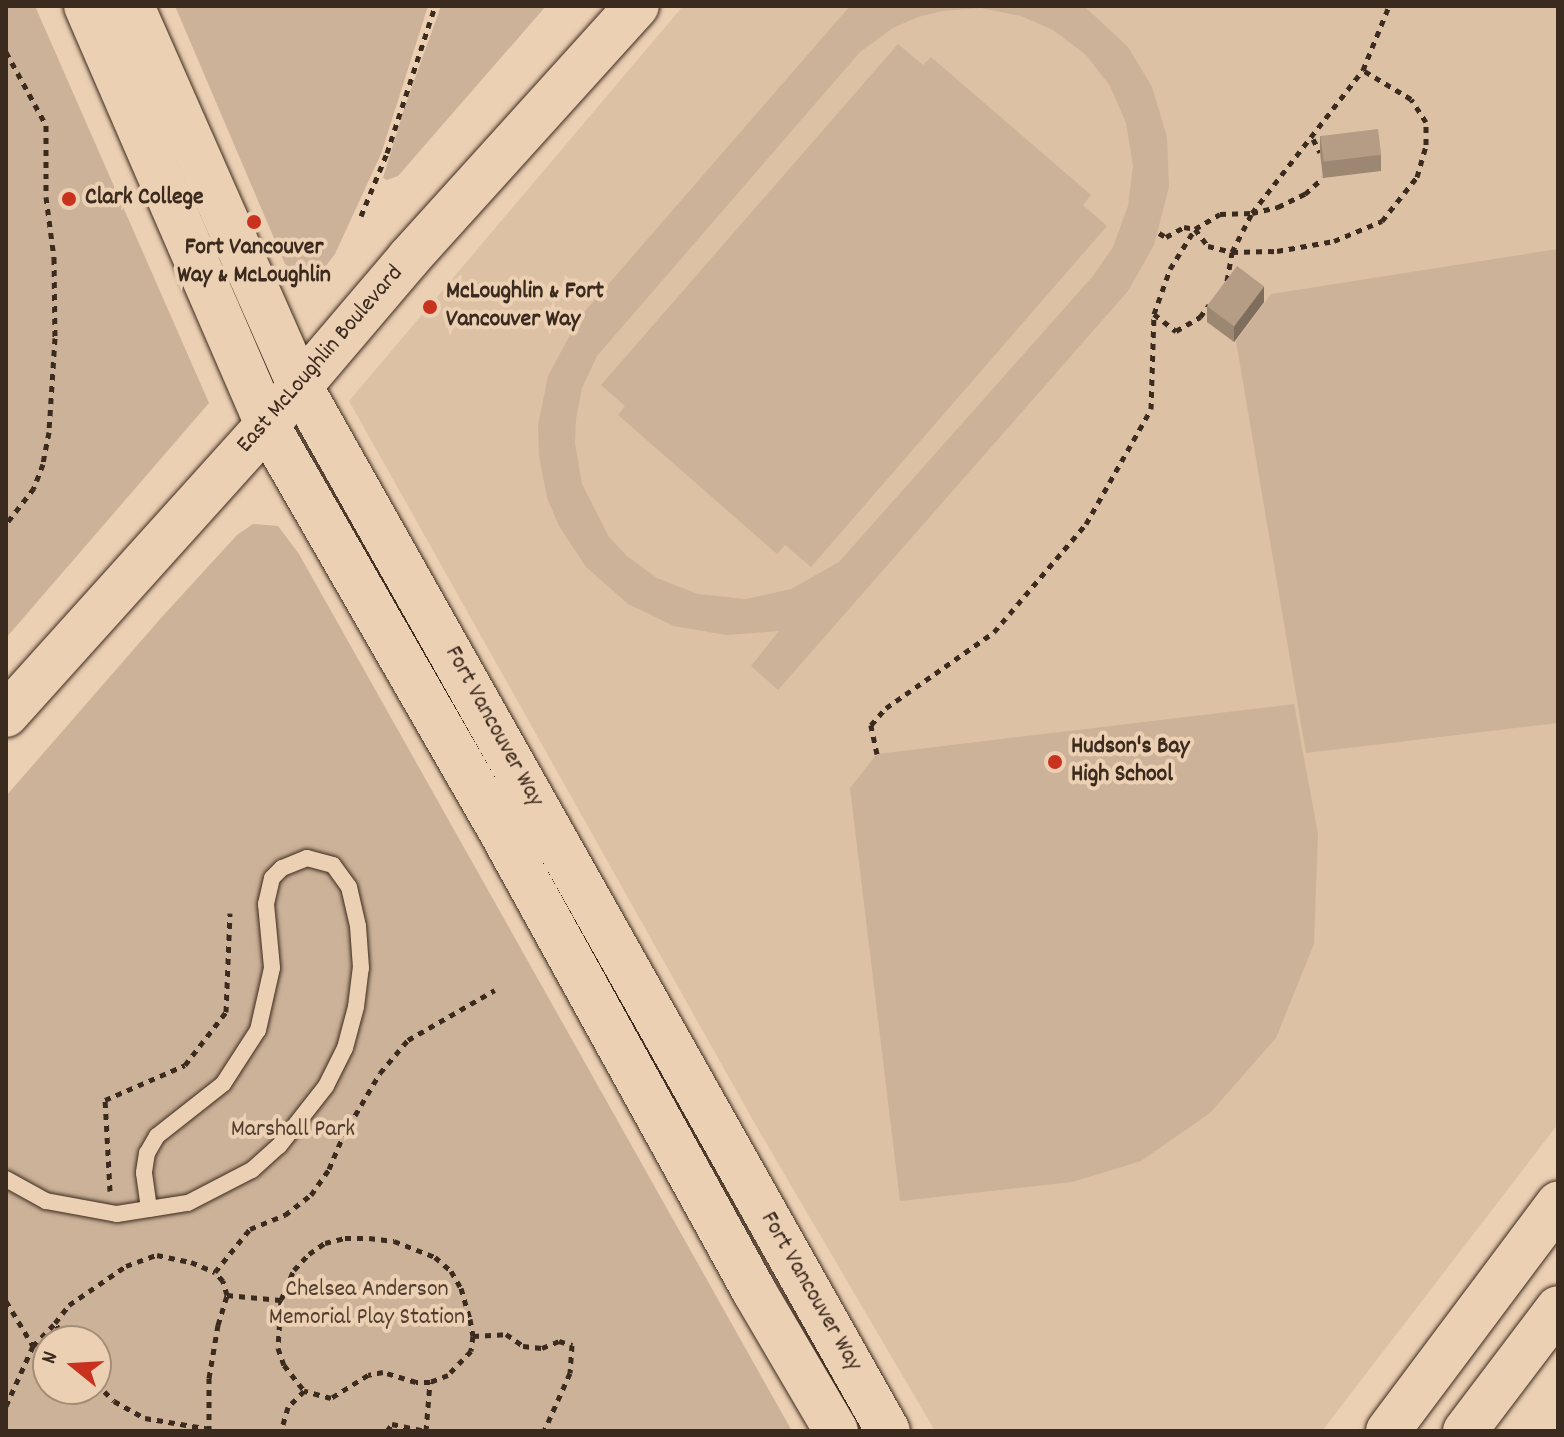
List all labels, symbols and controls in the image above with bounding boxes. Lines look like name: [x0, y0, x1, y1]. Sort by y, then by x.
place label: Clark College: [85, 185, 204, 213]
marker: Clark College: [60, 190, 78, 208]
marker: Fort Vancouver Way & McLoughlin: [245, 213, 263, 231]
place label: Fort Vancouver Way & McLoughlin: [177, 235, 331, 291]
street label: East McLoughlin Boulevard: [232, 260, 410, 460]
place label: McLoughlin & Fort Vancouver Way: [446, 279, 604, 335]
marker: McLoughlin & Fort Vancouver Way: [421, 298, 439, 316]
street label: Fort Vancouver Way: [437, 642, 549, 812]
place label: Hudson's Bay High School: [1071, 734, 1189, 790]
marker: Hudson's Bay High School: [1046, 753, 1064, 771]
park label: Marshall Park: [231, 1117, 355, 1145]
street label: Fort Vancouver Way: [753, 1207, 867, 1377]
park label: Chelsea Anderson Memorial Play Station: [269, 1277, 465, 1333]
north arrow: [32, 1325, 112, 1405]
text: N: [34, 1348, 67, 1368]

